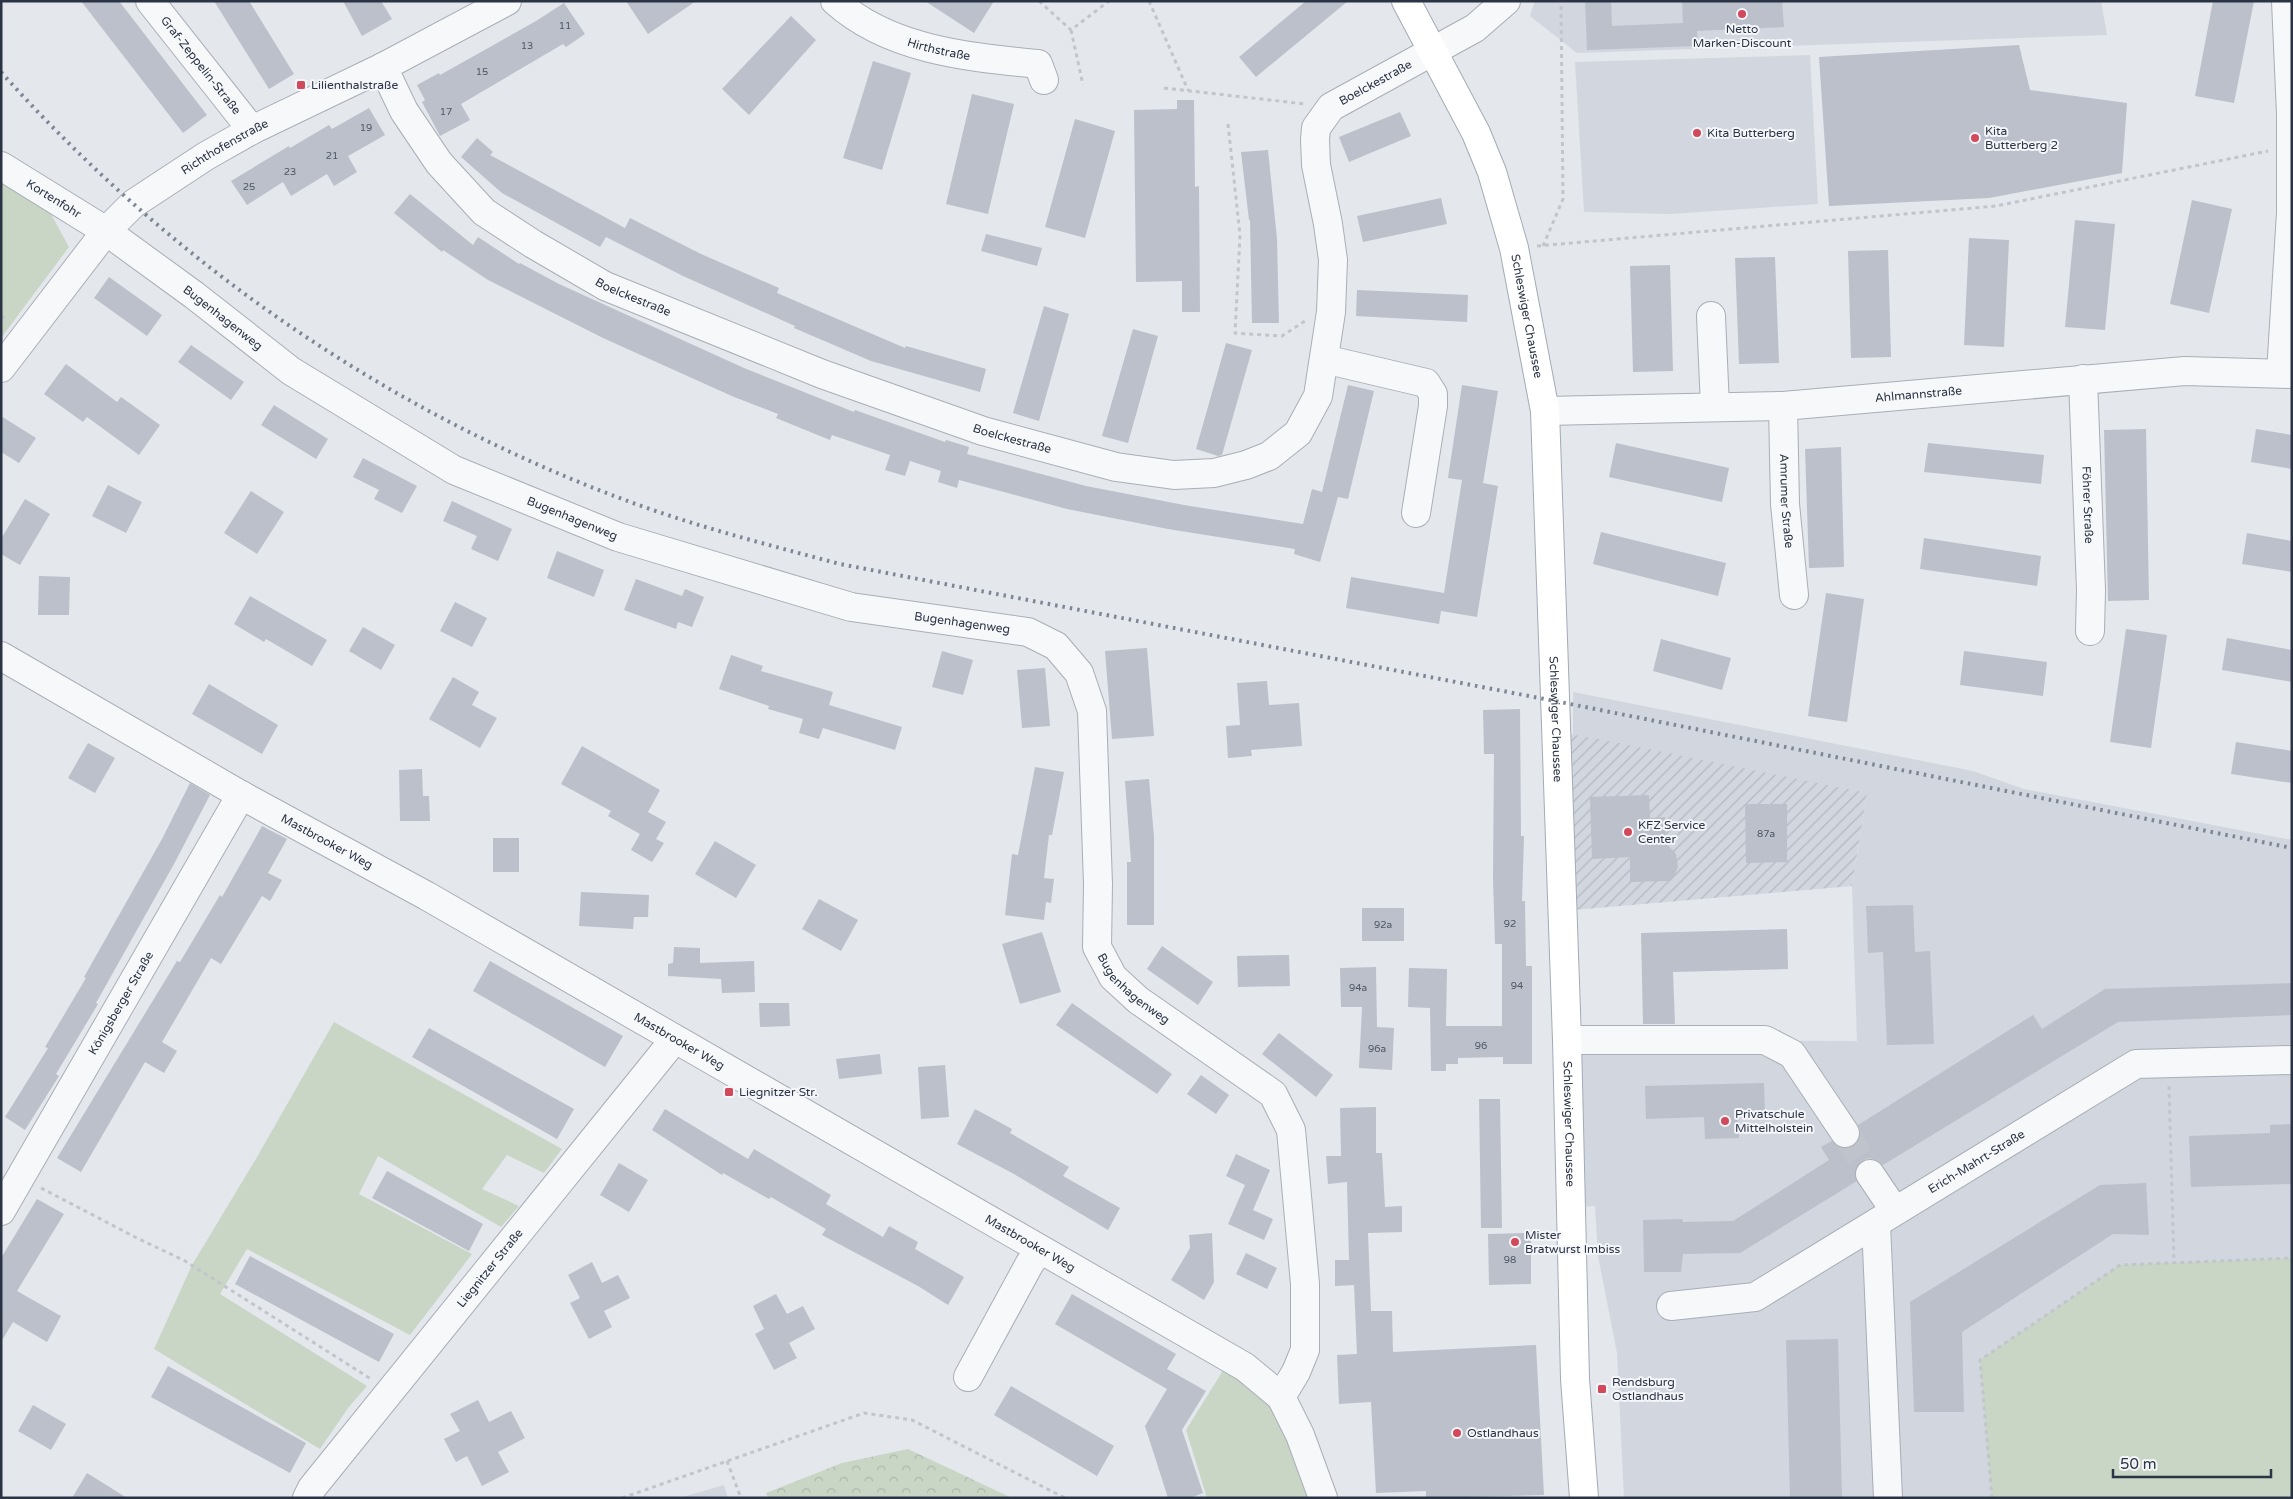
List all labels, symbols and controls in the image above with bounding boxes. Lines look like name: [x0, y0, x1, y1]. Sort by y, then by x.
marker: Netto Marken-Discount: [1736, 8, 1748, 20]
street label: Graf-Zeppelin-Straße: [158, 14, 244, 117]
house number: 11: [559, 20, 571, 32]
place label: Netto Marken-Discount: [1693, 22, 1792, 50]
street label: Hirthstraße: [906, 35, 972, 63]
house number: 13: [521, 40, 533, 52]
street label: Boelckestraße: [1337, 57, 1414, 108]
house number: 15: [476, 66, 488, 78]
place label: Lilienthalstraße: [311, 78, 398, 92]
marker: Lilienthalstraße: [295, 79, 307, 91]
house number: 17: [440, 106, 452, 118]
street label: Richthofenstraße: [178, 116, 271, 177]
house number: 19: [360, 122, 372, 134]
place label: Kita Butterberg 2: [1985, 124, 2058, 152]
place label: Kita Butterberg: [1707, 126, 1795, 140]
marker: Kita Butterberg: [1691, 127, 1703, 139]
marker: Kita Butterberg 2: [1969, 132, 1981, 144]
house number: 21: [326, 150, 338, 162]
house number: 23: [284, 166, 296, 178]
street label: Kortenfohr: [24, 176, 84, 221]
house number: 25: [243, 181, 255, 193]
street label: Schleswiger Chaussee: [1508, 253, 1546, 380]
street label: Boelckestraße: [593, 275, 673, 319]
street label: Bugenhagenweg: [180, 282, 265, 353]
street label: Ahlmannstraße: [1874, 383, 1963, 405]
street label: Boelckestraße: [971, 421, 1053, 456]
street label: Amrumer Straße: [1777, 454, 1796, 549]
street label: Föhrer Straße: [2079, 466, 2096, 544]
street label: Bugenhagenweg: [525, 494, 620, 543]
street label: Bugenhagenweg: [913, 609, 1011, 636]
street label: Schleswiger Chaussee: [1547, 656, 1565, 783]
street label: Mastbrooker Weg: [279, 811, 375, 872]
place label: KFZ Service Center: [1638, 818, 1706, 846]
marker: KFZ Service Center: [1622, 826, 1634, 838]
house number: 87a: [1757, 828, 1775, 840]
house number: 92: [1504, 918, 1516, 930]
house number: 92a: [1374, 919, 1392, 931]
street label: Königsberger Straße: [86, 949, 156, 1057]
street label: Bugenhagenweg: [1095, 951, 1172, 1027]
house number: 94: [1511, 980, 1523, 992]
house number: 94a: [1349, 982, 1367, 994]
street label: Mastbrooker Weg: [631, 1010, 727, 1073]
house number: 96: [1475, 1040, 1487, 1052]
house number: 96a: [1368, 1043, 1386, 1055]
street label: Schleswiger Chaussee: [1560, 1061, 1577, 1187]
place label: Liegnitzer Str.: [739, 1085, 818, 1099]
marker: Liegnitzer Str.: [723, 1086, 735, 1098]
place label: Privatschule Mittelholstein: [1735, 1107, 1813, 1135]
marker: Privatschule Mittelholstein: [1719, 1115, 1731, 1127]
street label: Erich-Mahrt-Straße: [1926, 1127, 2027, 1196]
street label: Mastbrooker Weg: [982, 1212, 1078, 1275]
street label: Liegnitzer Straße: [454, 1226, 526, 1310]
place label: Mister Bratwurst Imbiss: [1525, 1228, 1620, 1256]
marker: Mister Bratwurst Imbiss: [1509, 1236, 1521, 1248]
house number: 98: [1504, 1254, 1516, 1266]
place label: Rendsburg Ostlandhaus: [1612, 1375, 1684, 1403]
marker: Rendsburg Ostlandhaus: [1596, 1383, 1608, 1395]
place label: Ostlandhaus: [1467, 1426, 1539, 1440]
marker: Ostlandhaus: [1451, 1427, 1463, 1439]
scale bar: [2113, 1446, 2270, 1478]
text: 50 m: [2120, 1455, 2157, 1473]

